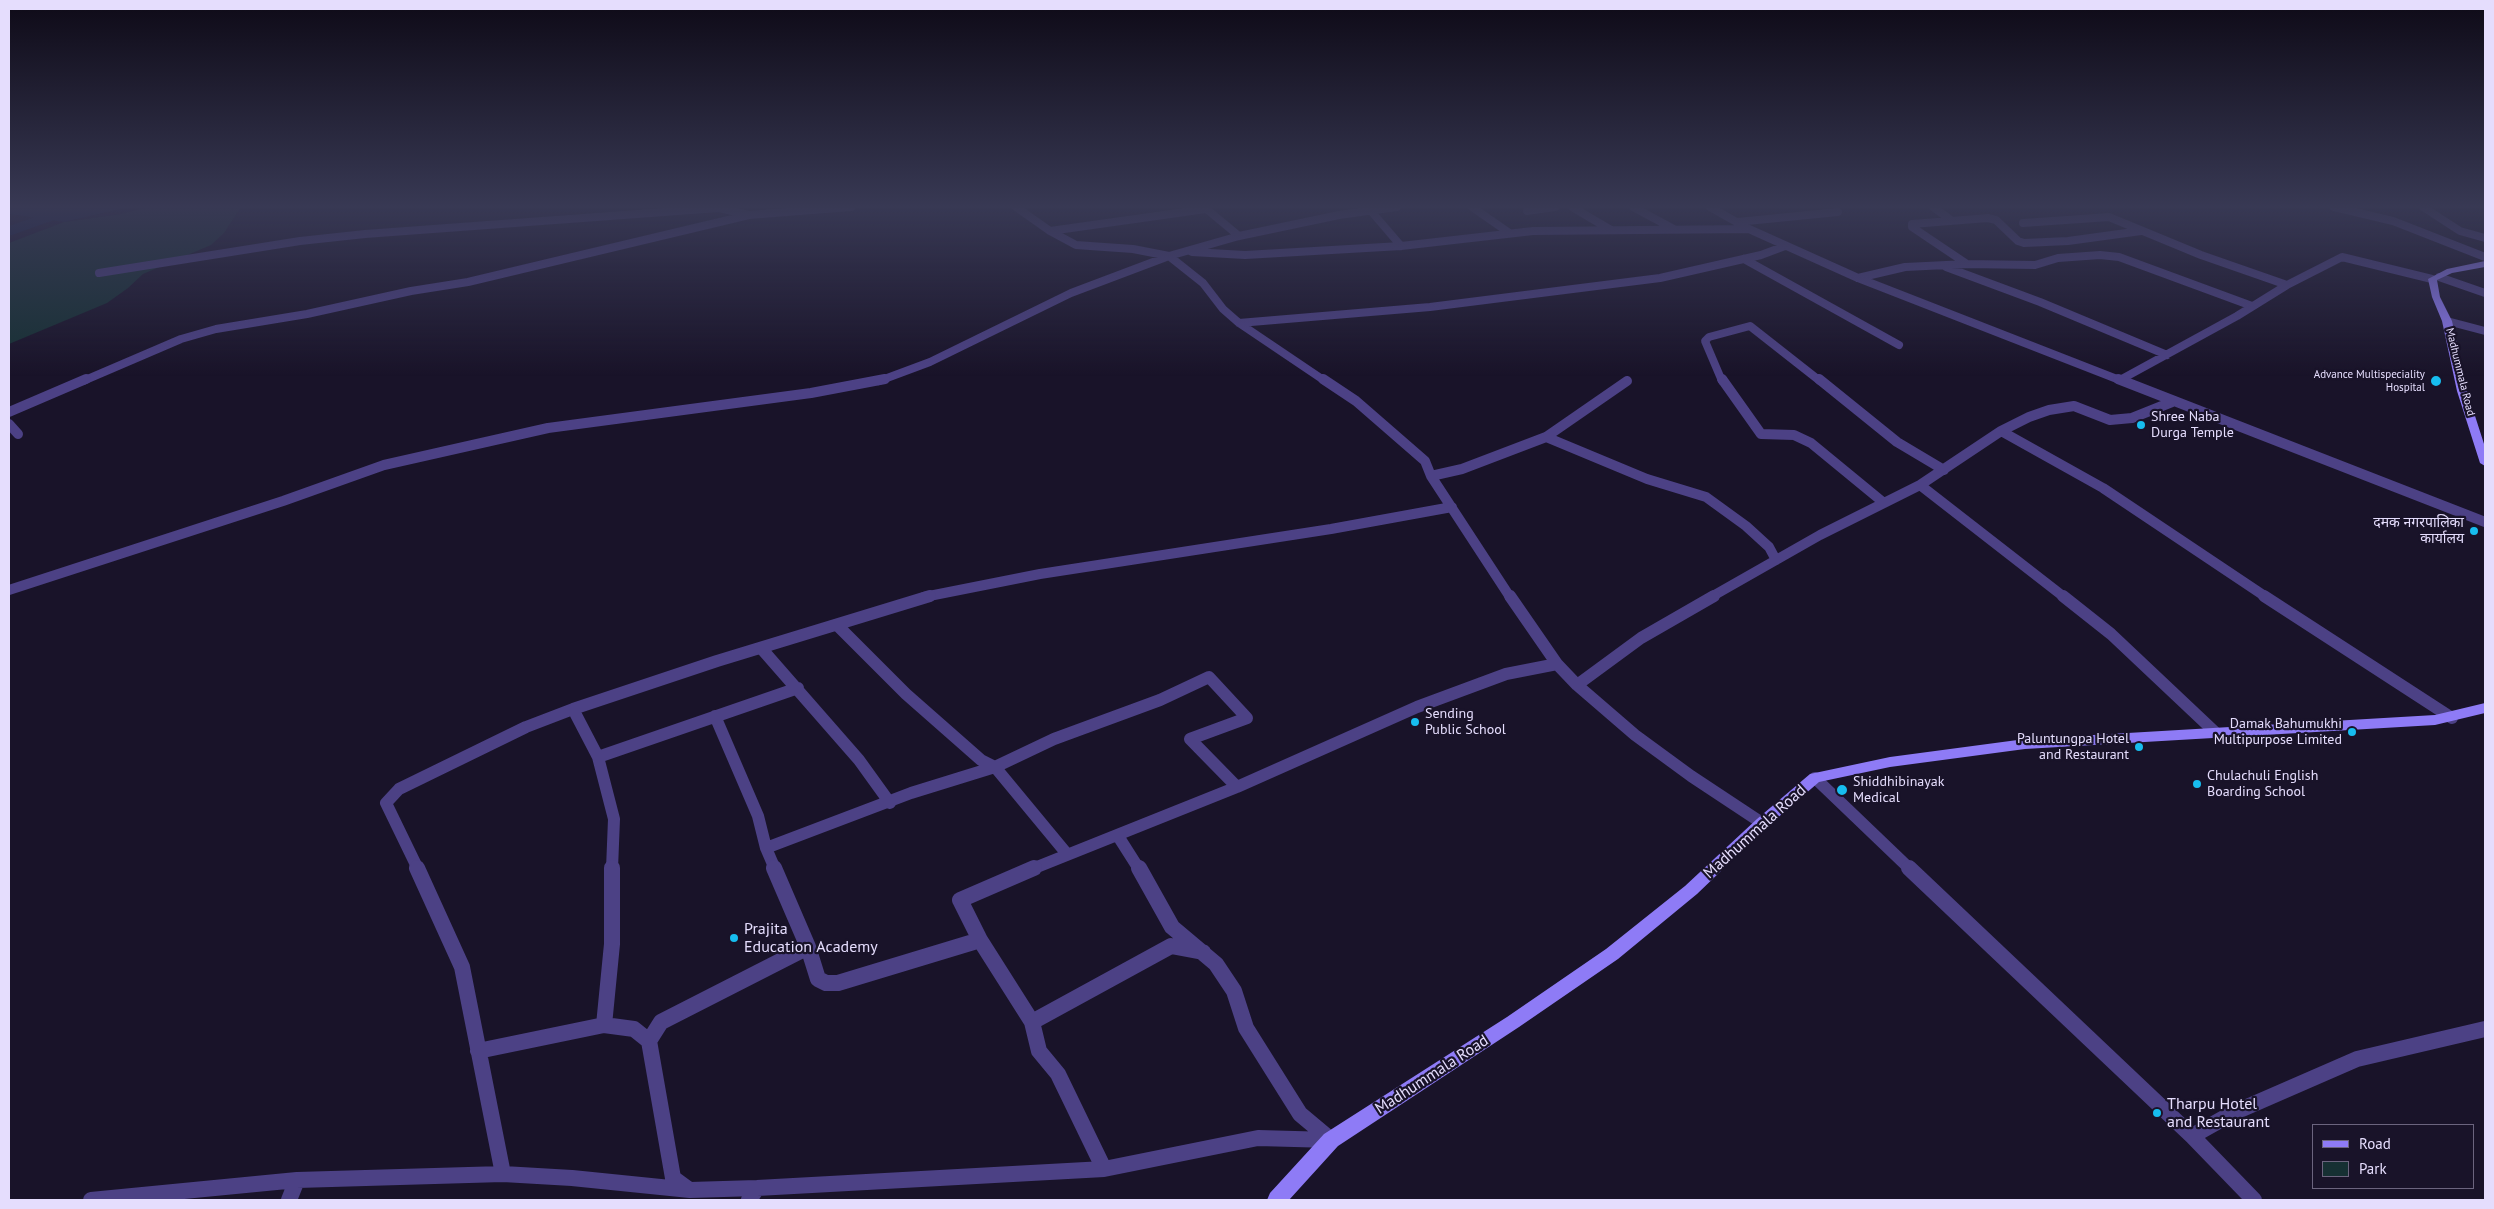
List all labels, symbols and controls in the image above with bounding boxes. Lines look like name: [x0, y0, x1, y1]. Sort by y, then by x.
street label: Madhummala Road: [2443, 327, 2477, 417]
place label: Advance Multispeciality Hospital: [2314, 368, 2425, 394]
marker: Advance Multispeciality Hospital: [2429, 374, 2443, 388]
place label: Shree Naba Durga Temple: [2151, 409, 2234, 442]
marker: Shree Naba Durga Temple: [2135, 419, 2147, 431]
place label: दमक नगरपालिका कार्यालय: [2373, 515, 2464, 548]
marker: दमक नगरपालिका कार्यालय: [2468, 525, 2480, 537]
place label: Sending Public School: [1425, 706, 1506, 739]
marker: Sending Public School: [1409, 716, 1421, 728]
place label: Damak Bahumukhi Multipurpose Limited: [2214, 716, 2342, 749]
marker: Damak Bahumukhi Multipurpose Limited: [2346, 726, 2358, 738]
place label: Paluntungpa Hotel and Restaurant: [2017, 731, 2129, 764]
marker: Paluntungpa Hotel and Restaurant: [2133, 741, 2145, 753]
place label: Chulachuli English Boarding School: [2207, 768, 2318, 800]
place label: Shiddhibinayak Medical: [1853, 774, 1944, 806]
marker: Chulachuli English Boarding School: [2191, 778, 2203, 790]
street label: Madhummala Road: [1700, 781, 1810, 883]
marker: Shiddhibinayak Medical: [1835, 783, 1849, 797]
place label: Prajita Education Academy: [744, 919, 878, 957]
marker: Prajita Education Academy: [728, 932, 740, 944]
street label: Madhummala Road: [1372, 1031, 1492, 1119]
place label: Tharpu Hotel and Restaurant: [2167, 1094, 2270, 1132]
marker: Tharpu Hotel and Restaurant: [2151, 1107, 2163, 1119]
legend: [2312, 1124, 2474, 1189]
text: Road: [2359, 1134, 2391, 1153]
text: Park: [2359, 1159, 2387, 1178]

